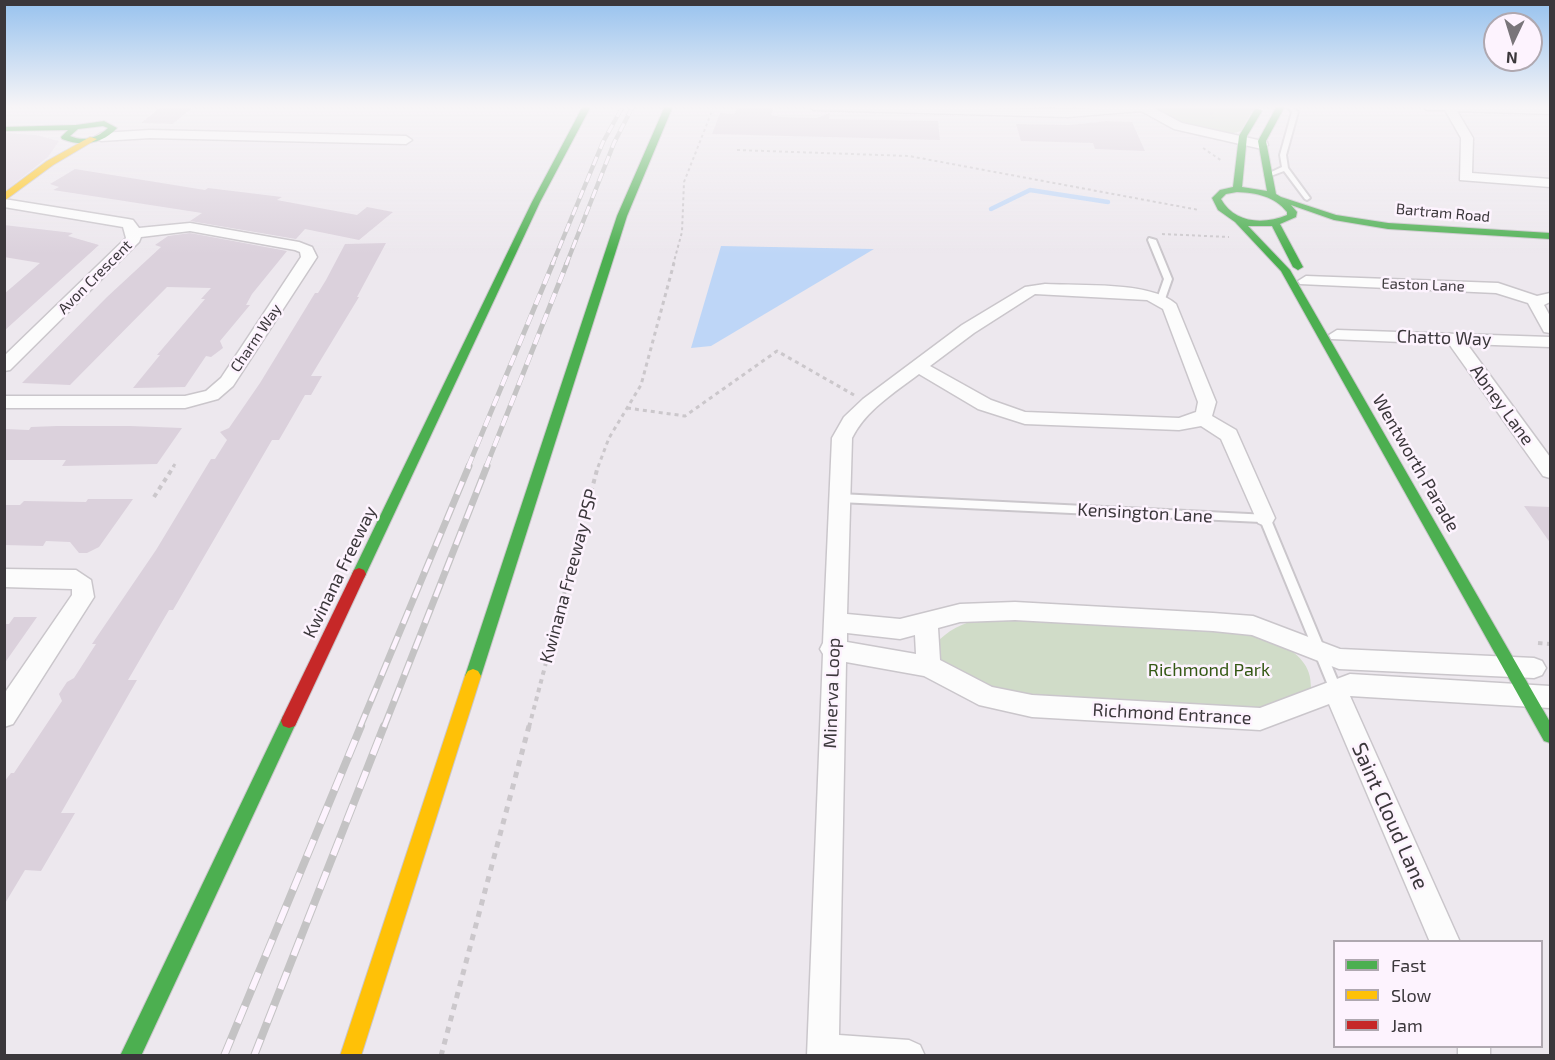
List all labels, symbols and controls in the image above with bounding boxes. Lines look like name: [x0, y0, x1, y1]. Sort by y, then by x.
north arrow: [1483, 12, 1543, 72]
text: N: [1505, 49, 1518, 68]
street label: Bartram Road: [1395, 200, 1491, 226]
street label: Avon Crescent: [54, 236, 136, 318]
street label: Easton Lane: [1381, 275, 1465, 295]
street label: Charm Way: [227, 301, 285, 375]
street label: Chatto Way: [1396, 326, 1492, 350]
street label: Abney Lane: [1466, 360, 1538, 450]
street label: Wentworth Parade: [1368, 391, 1464, 535]
street label: Kwinana Freeway PSP: [535, 487, 603, 665]
street label: Kensington Lane: [1077, 499, 1213, 527]
street label: Kwinana Freeway: [299, 503, 381, 641]
street label: Minerva Loop: [819, 637, 845, 749]
park label: Richmond Park: [1148, 659, 1270, 681]
street label: Richmond Entrance: [1092, 699, 1252, 729]
street label: Saint Cloud Lane: [1346, 739, 1434, 893]
legend: [1333, 940, 1543, 1048]
text: Fast: [1391, 954, 1426, 976]
text: Slow: [1391, 984, 1431, 1006]
text: Jam: [1391, 1014, 1423, 1036]

